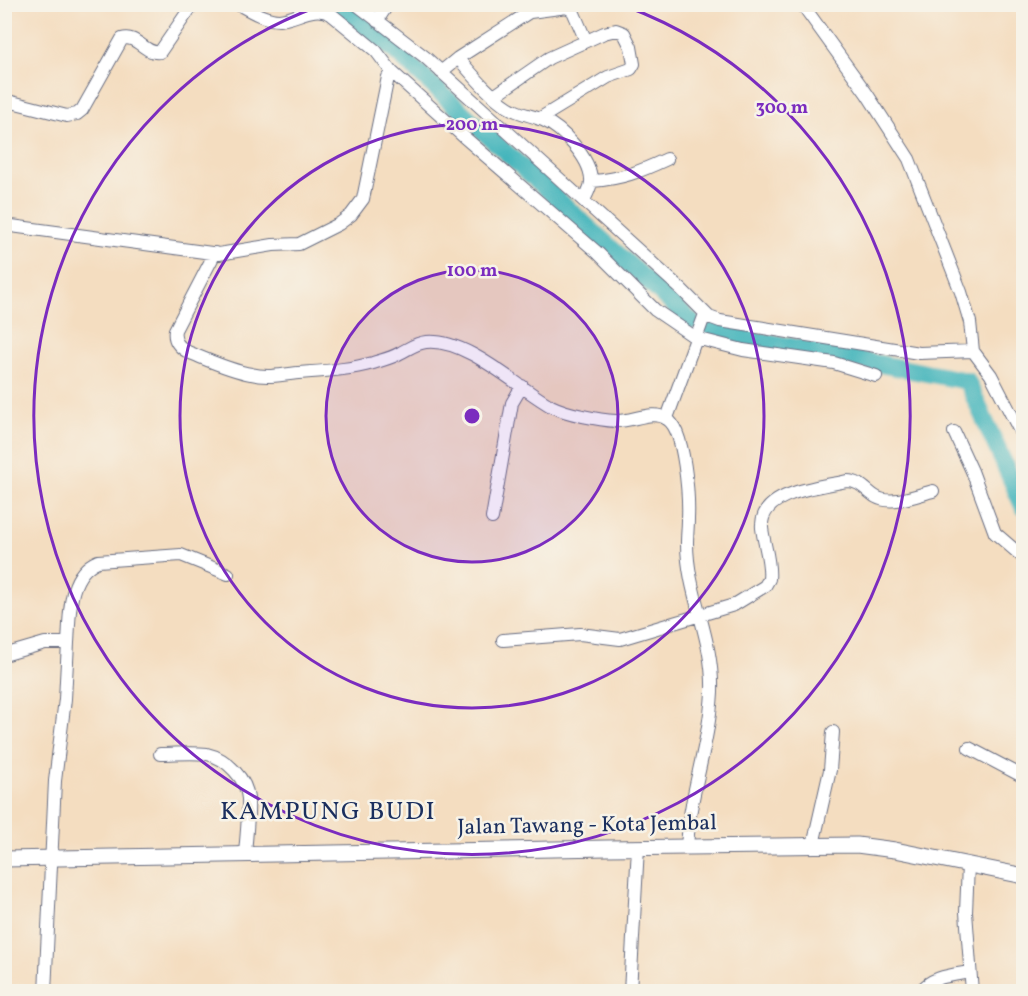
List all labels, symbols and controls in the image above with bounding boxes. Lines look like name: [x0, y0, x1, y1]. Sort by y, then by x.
text: 300 m: [756, 96, 808, 121]
text: 200 m: [446, 113, 498, 138]
text: 100 m: [447, 259, 497, 284]
centre of rings: [462, 406, 482, 426]
district label: KAMPUNG BUDI: [220, 794, 436, 830]
street label: Jalan Tawang - Kota Jembal: [457, 808, 717, 844]

